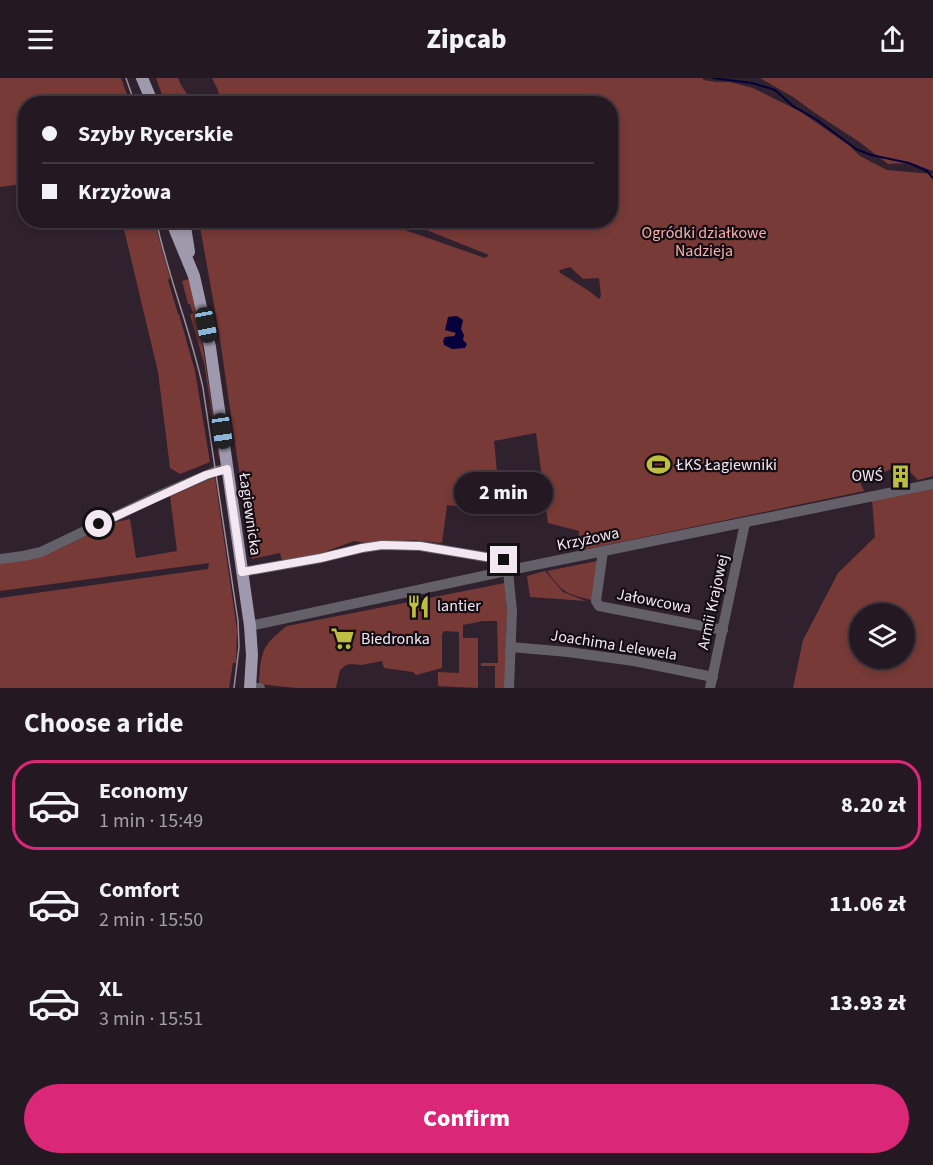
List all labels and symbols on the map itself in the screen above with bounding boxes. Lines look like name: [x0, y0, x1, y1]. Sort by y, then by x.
park label: Ogródki działkowe Nadzieja: [642, 222, 766, 262]
car: [194, 306, 218, 344]
car: [211, 412, 233, 450]
sports icon: ŁKS Łagiewniki: [645, 452, 671, 478]
place label: ŁKS Łagiewniki: [675, 454, 777, 476]
building icon: OWŚ: [888, 463, 914, 489]
place label: OWŚ: [851, 465, 883, 487]
street label: Łagiewnicka: [233, 470, 267, 557]
callout: 2 min: [454, 473, 554, 515]
route start: [85, 510, 112, 537]
street label: Krzyżowa: [555, 522, 621, 556]
route end: [490, 546, 517, 573]
street label: Armii Krajowej: [692, 552, 734, 652]
street label: Jałowcowa: [615, 583, 693, 619]
restaurant icon: lantier: [406, 593, 432, 619]
place label: lantier: [437, 595, 481, 617]
street label: Joachima Lelewela: [549, 624, 679, 666]
supermarket icon: Biedronka: [330, 626, 356, 652]
place label: Biedronka: [361, 628, 430, 650]

